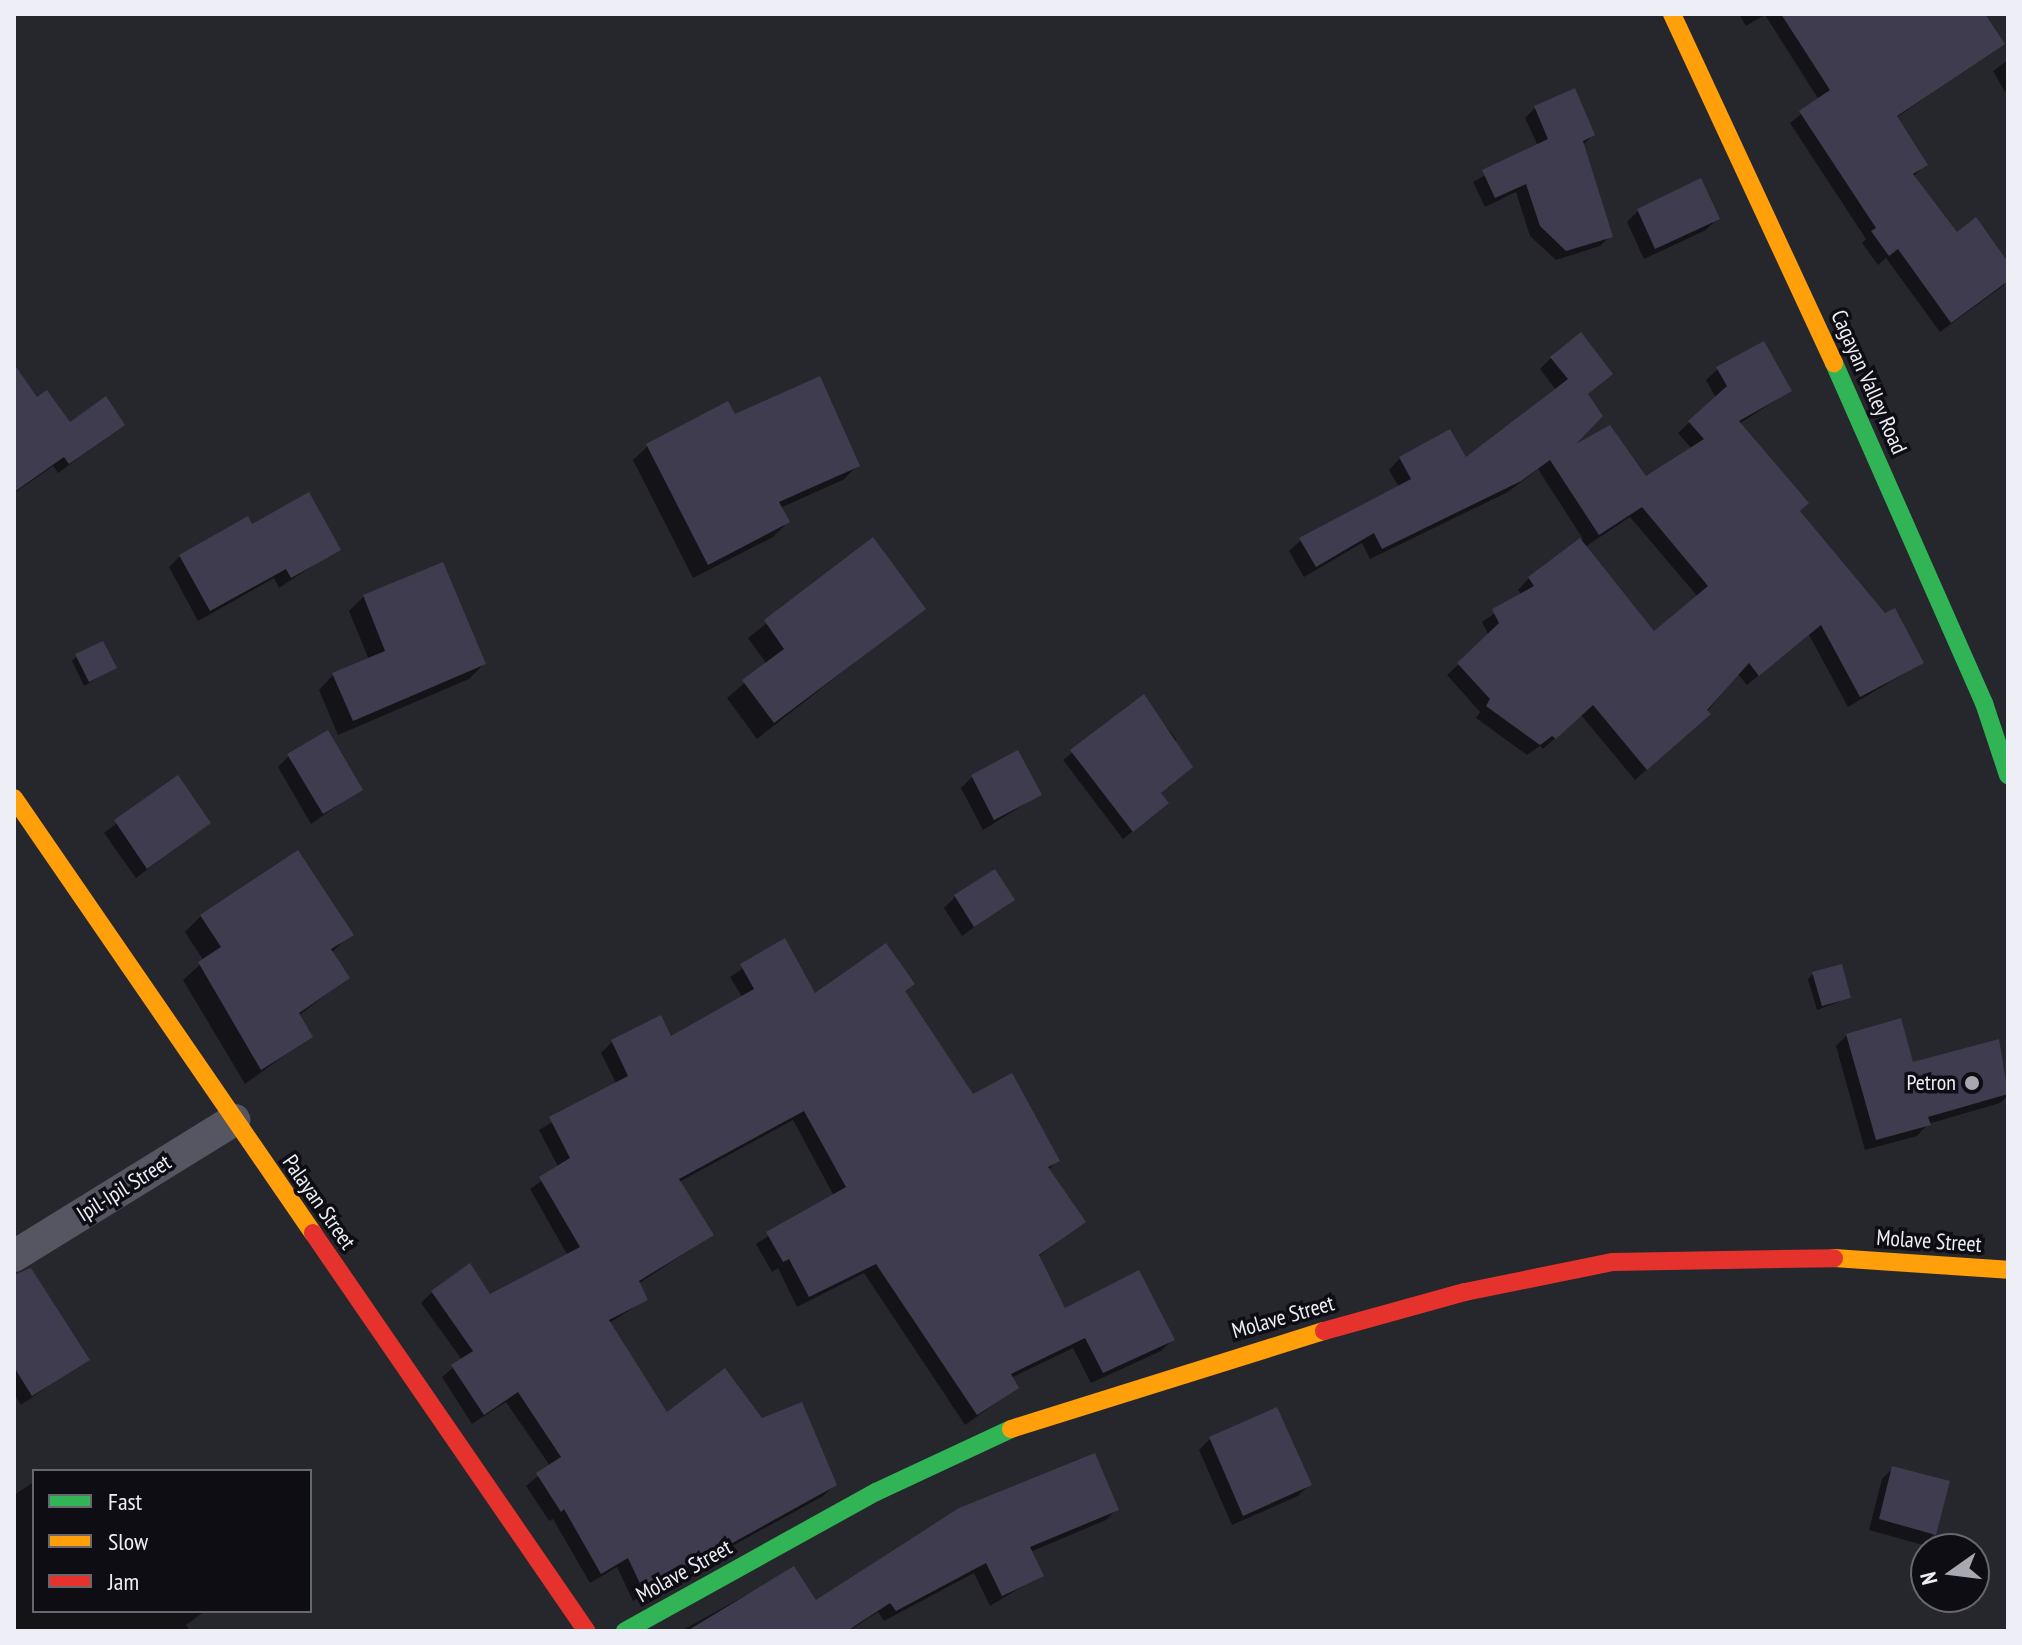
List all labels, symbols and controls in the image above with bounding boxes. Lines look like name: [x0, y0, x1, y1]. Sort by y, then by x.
street label: Cagayan Valley Road: [1825, 305, 1913, 459]
place label: Petron: [1906, 1070, 1956, 1096]
marker: Petron: [1963, 1074, 1981, 1092]
street label: Ipil-Ipil Street: [72, 1149, 176, 1227]
street label: Palayan Street: [277, 1150, 361, 1254]
street label: Molave Street: [1876, 1224, 1982, 1258]
street label: Molave Street: [1229, 1290, 1337, 1344]
legend: [32, 1469, 312, 1613]
text: Fast: [108, 1486, 142, 1517]
text: Slow: [108, 1526, 148, 1557]
north arrow: [1910, 1533, 1990, 1613]
street label: Molave Street: [632, 1534, 736, 1608]
text: Jam: [108, 1566, 139, 1597]
text: N: [1914, 1569, 1944, 1587]

